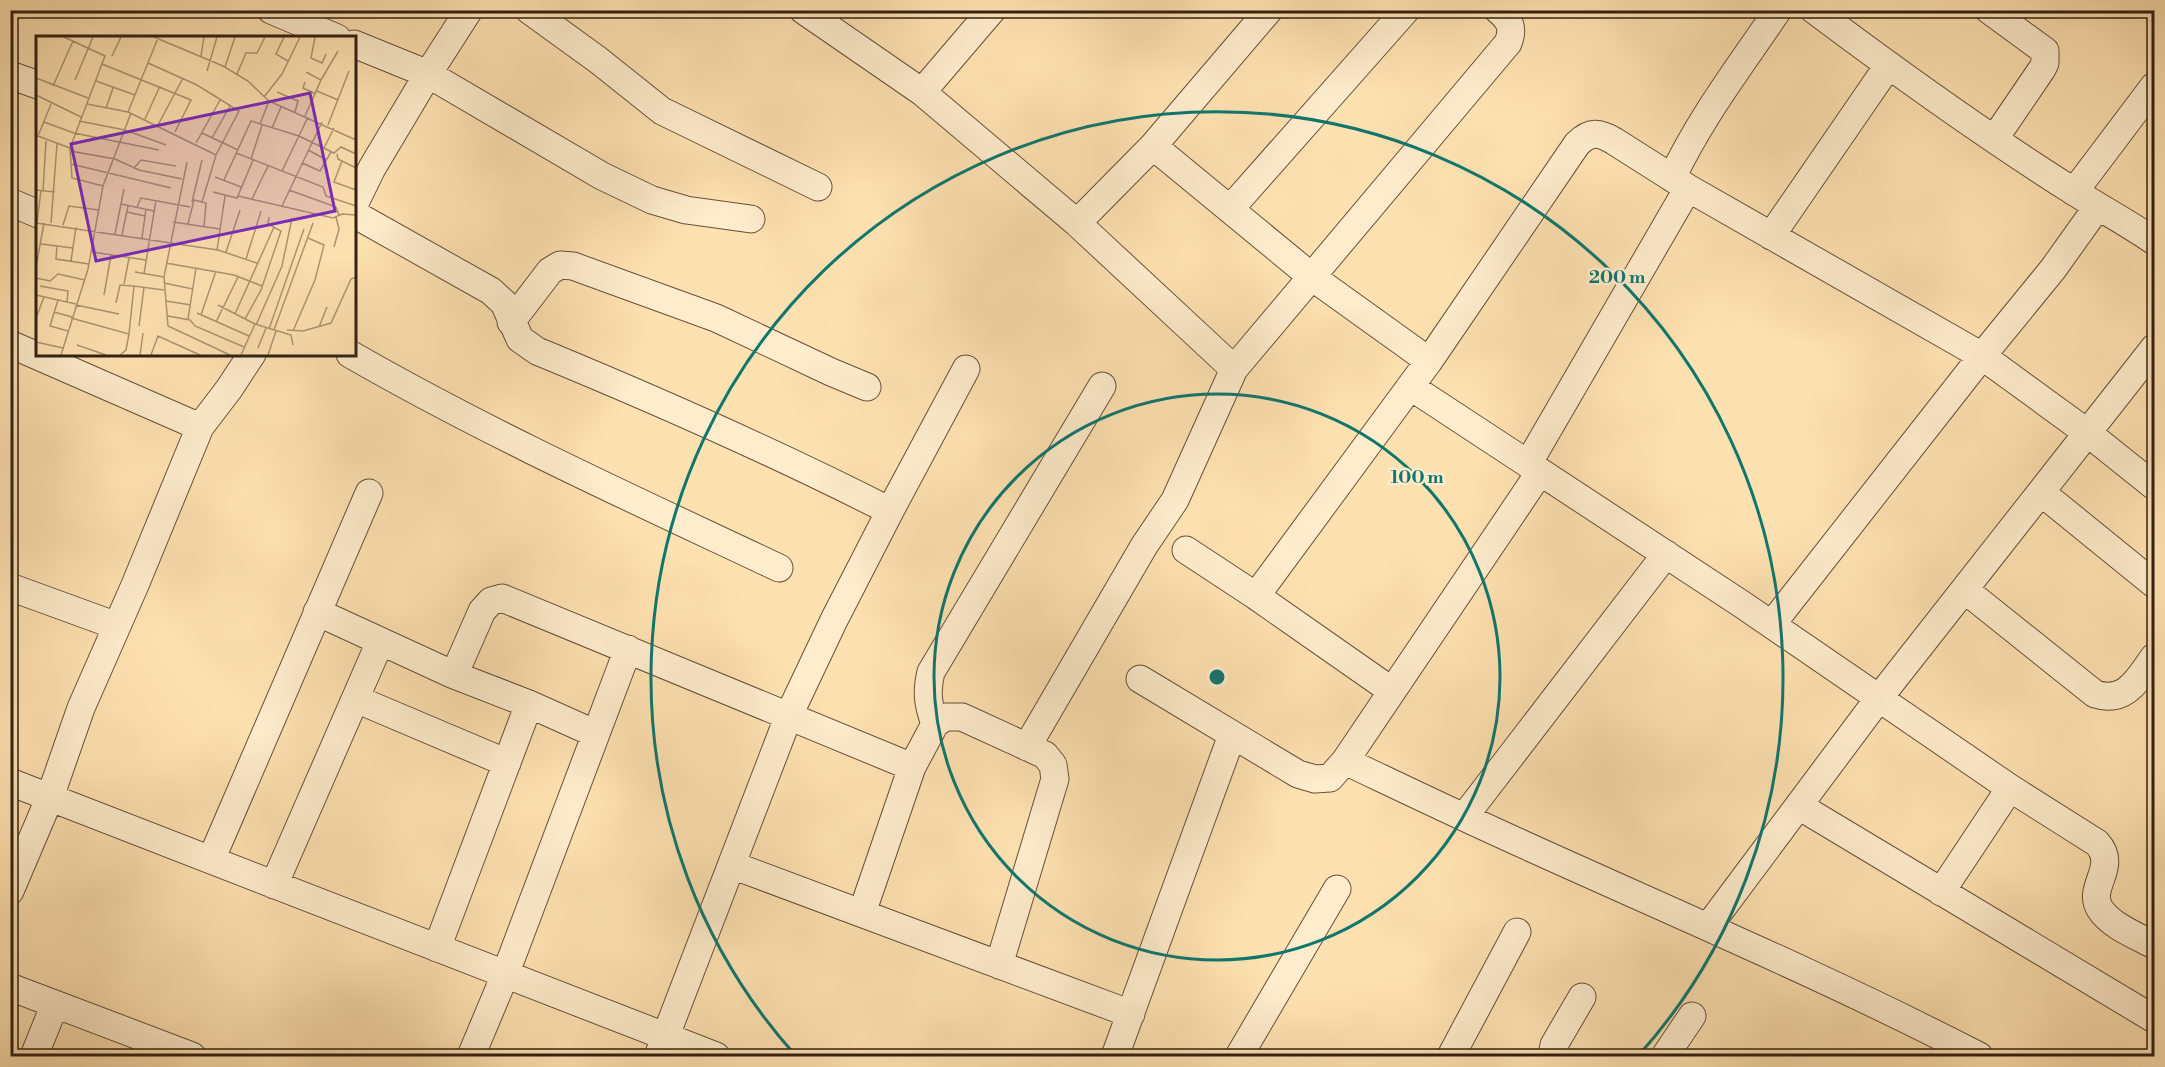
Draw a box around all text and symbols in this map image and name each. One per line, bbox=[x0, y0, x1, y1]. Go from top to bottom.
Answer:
inset map bbox=[36, 36, 356, 356]
text: 200 m bbox=[1589, 266, 1646, 289]
text: 100 m bbox=[1390, 466, 1444, 489]
centre of rings bbox=[1207, 667, 1227, 687]

